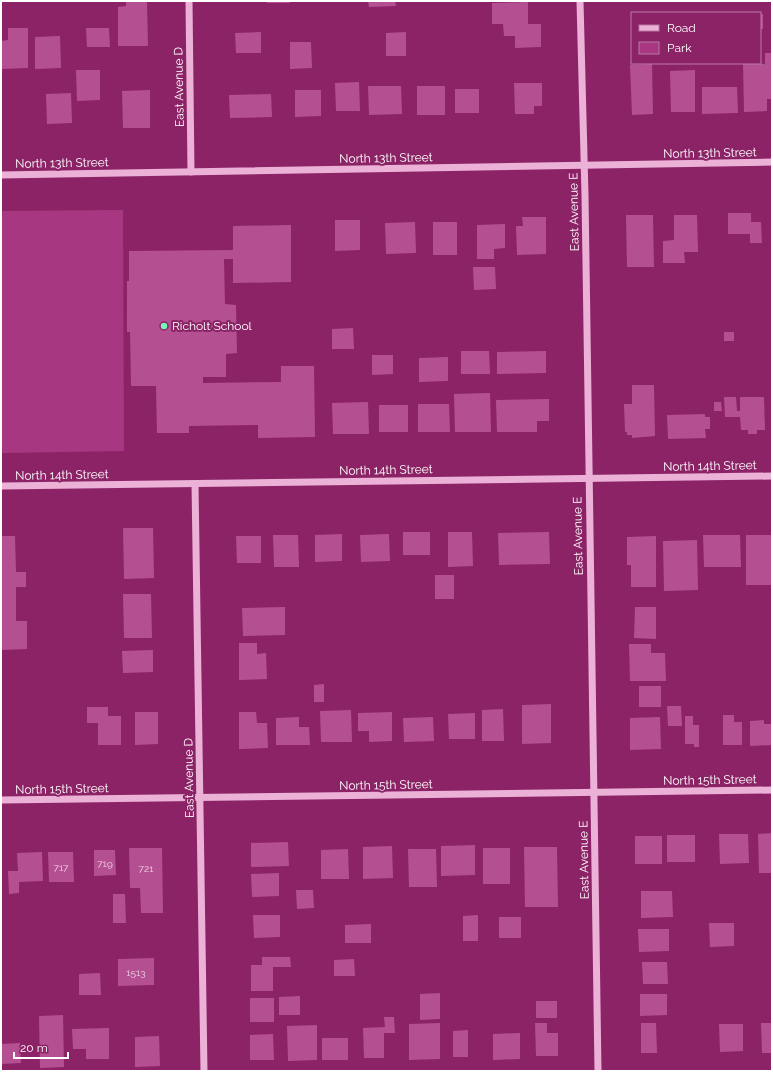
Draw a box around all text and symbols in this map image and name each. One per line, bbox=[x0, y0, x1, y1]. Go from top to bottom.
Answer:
legend bbox=[631, 12, 761, 64]
text: Road bbox=[667, 21, 696, 35]
text: Park bbox=[667, 41, 692, 55]
street label: East Avenue D bbox=[171, 46, 187, 127]
street label: North 13th Street bbox=[663, 145, 757, 161]
street label: North 13th Street bbox=[339, 150, 433, 166]
street label: North 13th Street bbox=[15, 155, 109, 171]
street label: East Avenue E bbox=[566, 172, 582, 252]
place label: Richolt School bbox=[172, 319, 253, 333]
marker: Richolt School bbox=[159, 321, 169, 331]
street label: North 14th Street bbox=[663, 458, 757, 474]
street label: North 14th Street bbox=[339, 462, 433, 478]
street label: North 14th Street bbox=[15, 467, 109, 483]
street label: East Avenue E bbox=[570, 496, 586, 576]
street label: East Avenue D bbox=[181, 737, 197, 818]
street label: North 15th Street bbox=[663, 772, 757, 788]
street label: North 15th Street bbox=[339, 777, 433, 793]
street label: North 15th Street bbox=[15, 781, 109, 797]
street label: East Avenue E bbox=[576, 820, 592, 900]
house number: 719 bbox=[97, 858, 113, 869]
house number: 717 bbox=[54, 862, 69, 873]
house number: 721 bbox=[139, 863, 154, 874]
house number: 1513 bbox=[126, 967, 146, 978]
scale bar bbox=[14, 1034, 68, 1060]
text: 20 m bbox=[20, 1041, 48, 1055]

